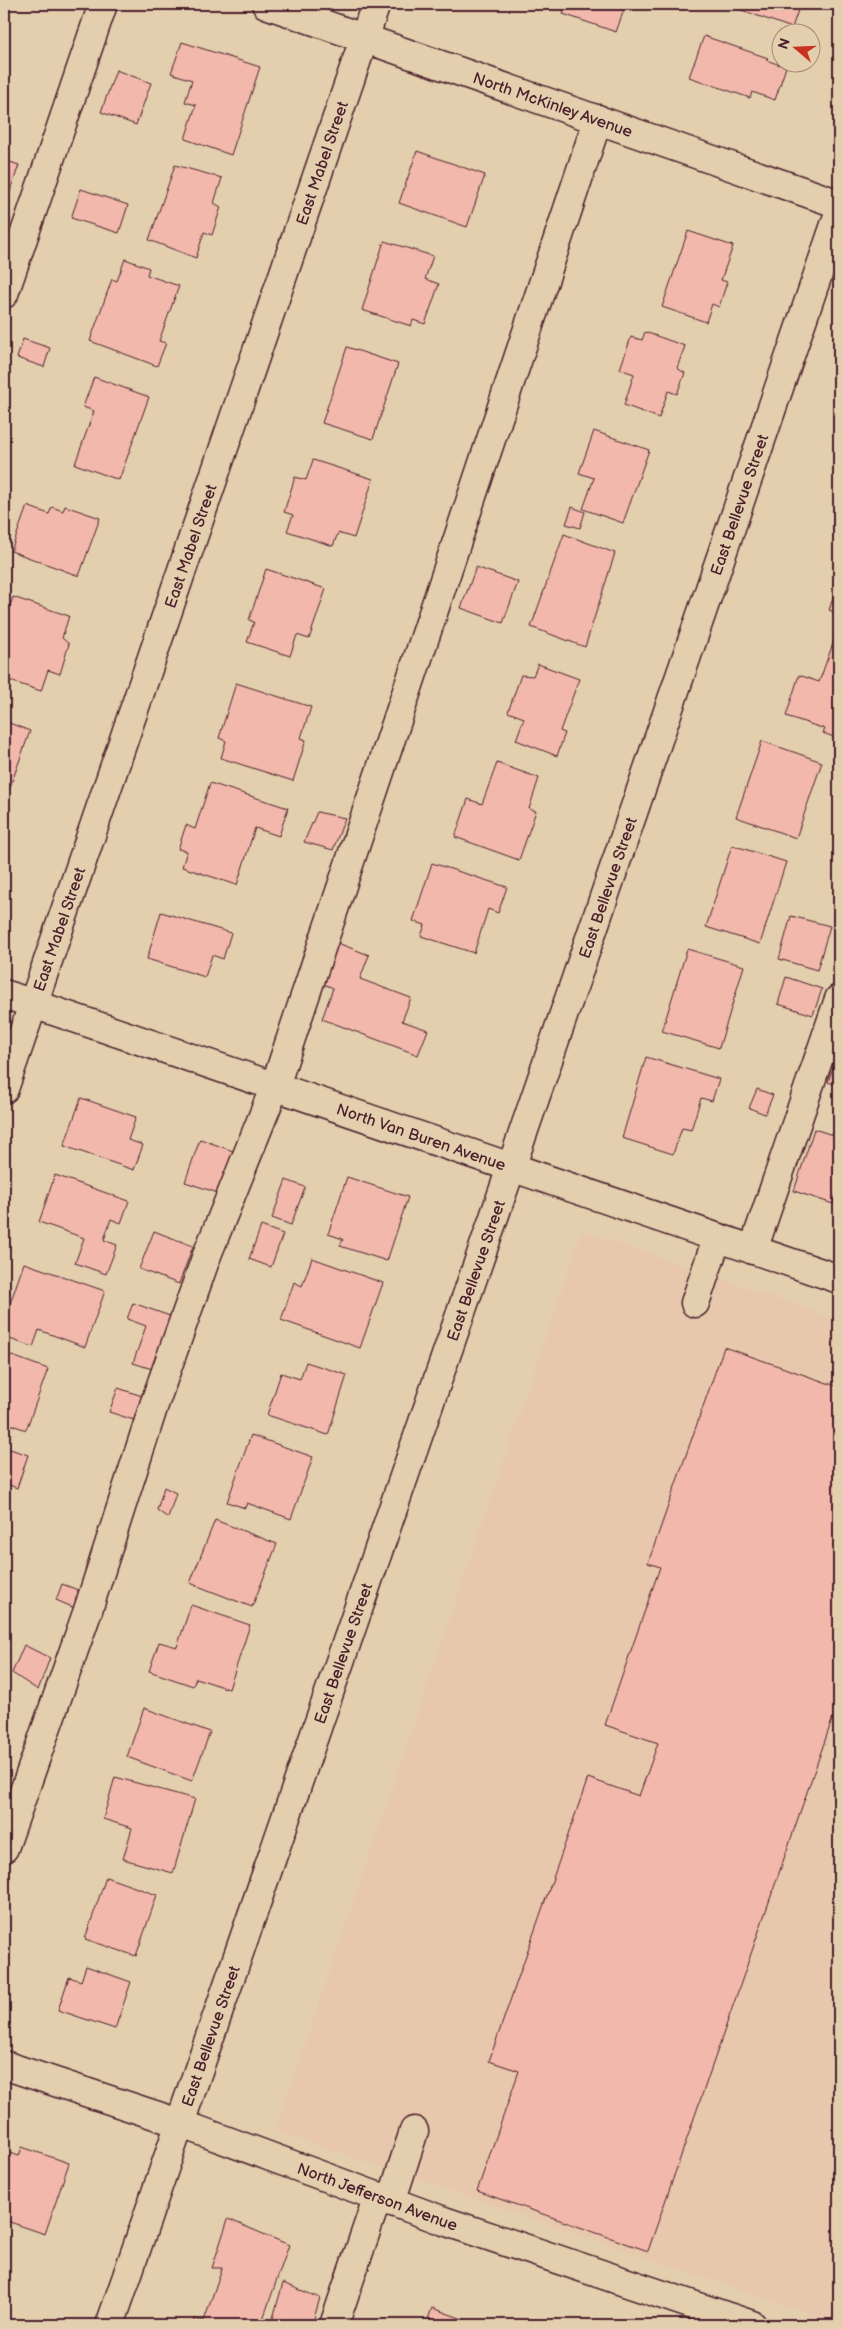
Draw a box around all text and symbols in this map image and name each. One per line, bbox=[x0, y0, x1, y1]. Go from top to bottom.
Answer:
north arrow bbox=[770, 22, 820, 72]
text: N bbox=[774, 36, 794, 52]
street label: North McKinley Avenue bbox=[470, 69, 635, 142]
street label: East Mabel Street bbox=[293, 99, 353, 228]
street label: East Bellevue Street bbox=[707, 432, 773, 578]
street label: East Mabel Street bbox=[162, 482, 222, 611]
street label: East Bellevue Street bbox=[576, 815, 642, 961]
street label: East Mabel Street bbox=[30, 865, 90, 994]
street label: North Van Buren Avenue bbox=[334, 1100, 509, 1176]
street label: East Bellevue Street bbox=[444, 1198, 510, 1344]
street label: East Bellevue Street bbox=[311, 1581, 377, 1727]
street label: East Bellevue Street bbox=[178, 1963, 245, 2109]
street label: North Jefferson Avenue bbox=[294, 2160, 460, 2236]

